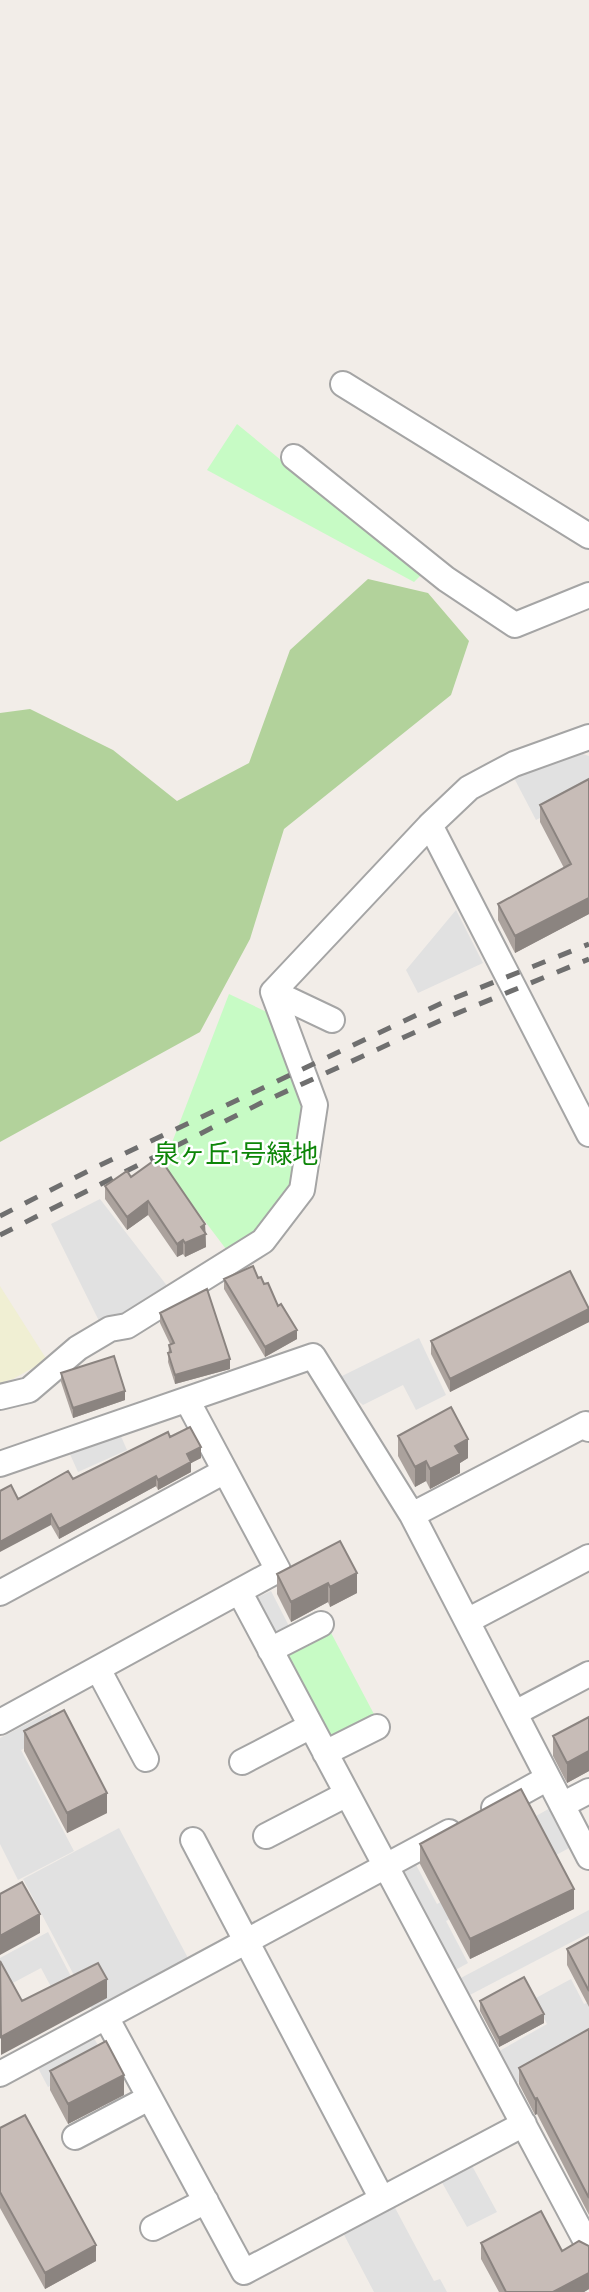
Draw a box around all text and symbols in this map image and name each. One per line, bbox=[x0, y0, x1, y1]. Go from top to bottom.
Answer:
park label: 泉ヶ丘1号緑地 bbox=[154, 1141, 318, 1168]

